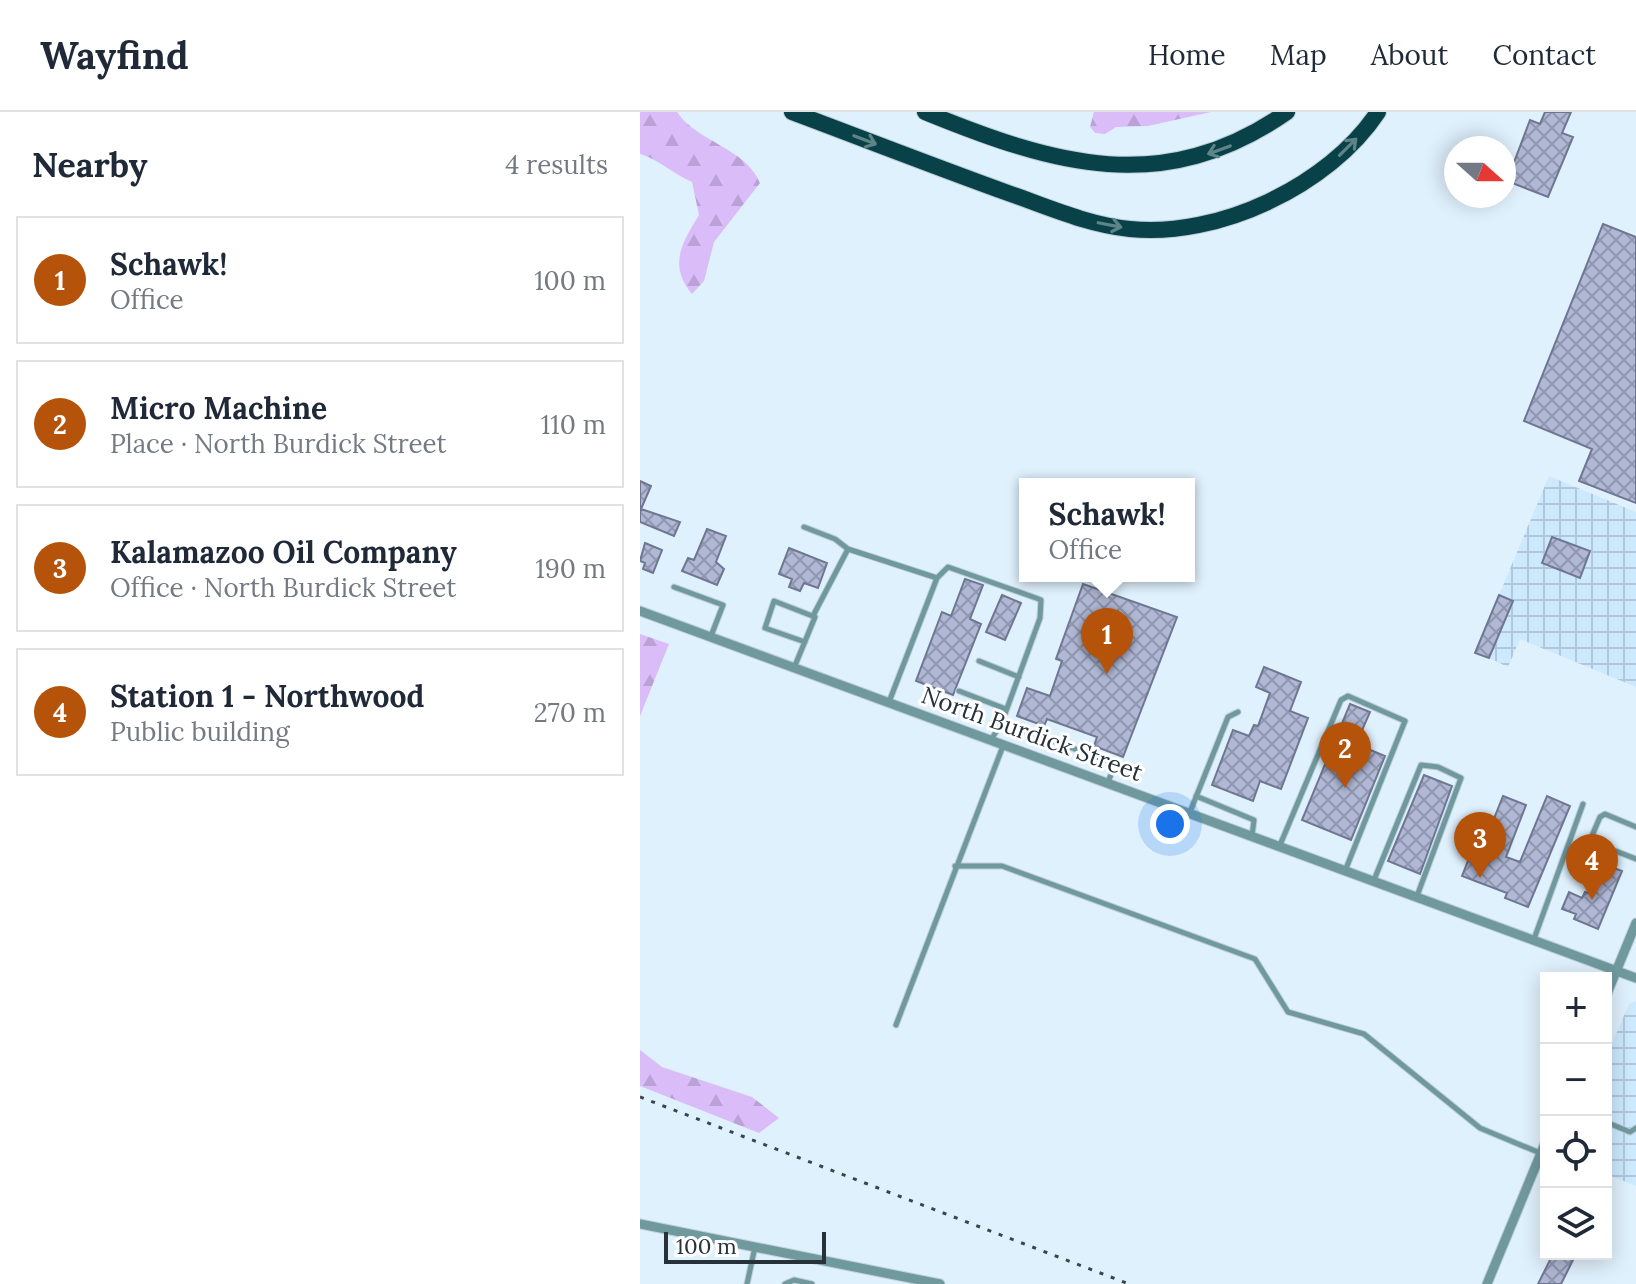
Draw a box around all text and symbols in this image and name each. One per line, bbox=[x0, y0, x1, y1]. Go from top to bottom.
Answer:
text: Wayfind bbox=[40, 31, 189, 79]
text: Home bbox=[1148, 37, 1226, 73]
text: Map bbox=[1270, 37, 1327, 73]
text: About bbox=[1371, 37, 1448, 73]
text: Contact bbox=[1492, 37, 1596, 73]
one-way arrow bbox=[852, 134, 877, 148]
north arrow bbox=[1444, 136, 1516, 208]
one-way arrow bbox=[1338, 138, 1357, 157]
text: Nearby bbox=[32, 143, 148, 186]
one-way arrow bbox=[1207, 144, 1232, 158]
text: 4 results bbox=[505, 148, 608, 181]
one-way arrow bbox=[1097, 219, 1122, 234]
text: Schawk! bbox=[110, 245, 227, 283]
text: 1 bbox=[55, 264, 65, 297]
text: 100 m bbox=[534, 264, 606, 297]
text: Office bbox=[110, 283, 184, 316]
text: Micro Machine bbox=[110, 389, 327, 427]
text: 2 bbox=[53, 408, 67, 441]
text: 110 m bbox=[541, 408, 606, 441]
text: Place · North Burdick Street bbox=[110, 427, 447, 460]
popup bbox=[1019, 478, 1195, 582]
text: Schawk! bbox=[1048, 495, 1166, 533]
text: Kalamazoo Oil Company bbox=[110, 533, 457, 571]
text: Office bbox=[1048, 533, 1122, 566]
text: 3 bbox=[53, 552, 67, 585]
text: 190 m bbox=[535, 552, 606, 585]
text: Office · North Burdick Street bbox=[110, 571, 456, 604]
pin: 1 bbox=[1081, 608, 1133, 674]
text: Station 1 - Northwood bbox=[110, 677, 424, 715]
street label: North Burdick Street bbox=[917, 679, 1148, 788]
text: 4 bbox=[53, 696, 67, 729]
text: 270 m bbox=[534, 696, 606, 729]
text: Public building bbox=[110, 715, 290, 748]
pin: 2 bbox=[1319, 722, 1371, 788]
your location bbox=[1150, 804, 1190, 844]
pin: 3 bbox=[1454, 812, 1506, 878]
pin: 4 bbox=[1566, 834, 1618, 900]
map controls bbox=[1540, 972, 1612, 1260]
button: + bbox=[1540, 972, 1612, 1044]
button: − bbox=[1540, 1044, 1612, 1116]
button: locate bbox=[1540, 1116, 1612, 1188]
button: layers bbox=[1540, 1188, 1612, 1260]
scale bar bbox=[664, 1228, 826, 1264]
text: 100 m bbox=[676, 1232, 737, 1260]

